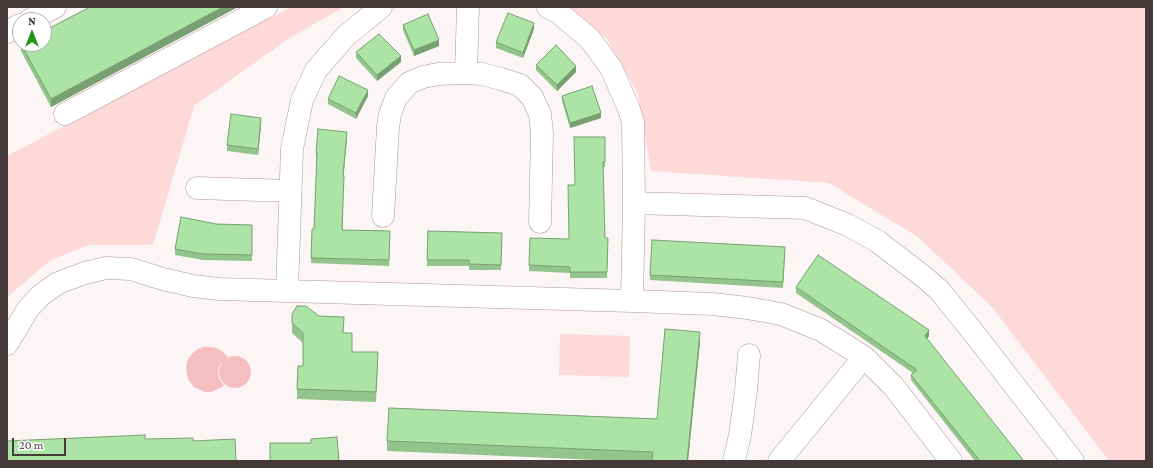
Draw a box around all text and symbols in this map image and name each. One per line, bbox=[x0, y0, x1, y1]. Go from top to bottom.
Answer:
north arrow bbox=[12, 12, 52, 52]
text: N bbox=[28, 15, 36, 27]
scale bar bbox=[14, 430, 68, 456]
text: 20 m bbox=[19, 438, 43, 452]

